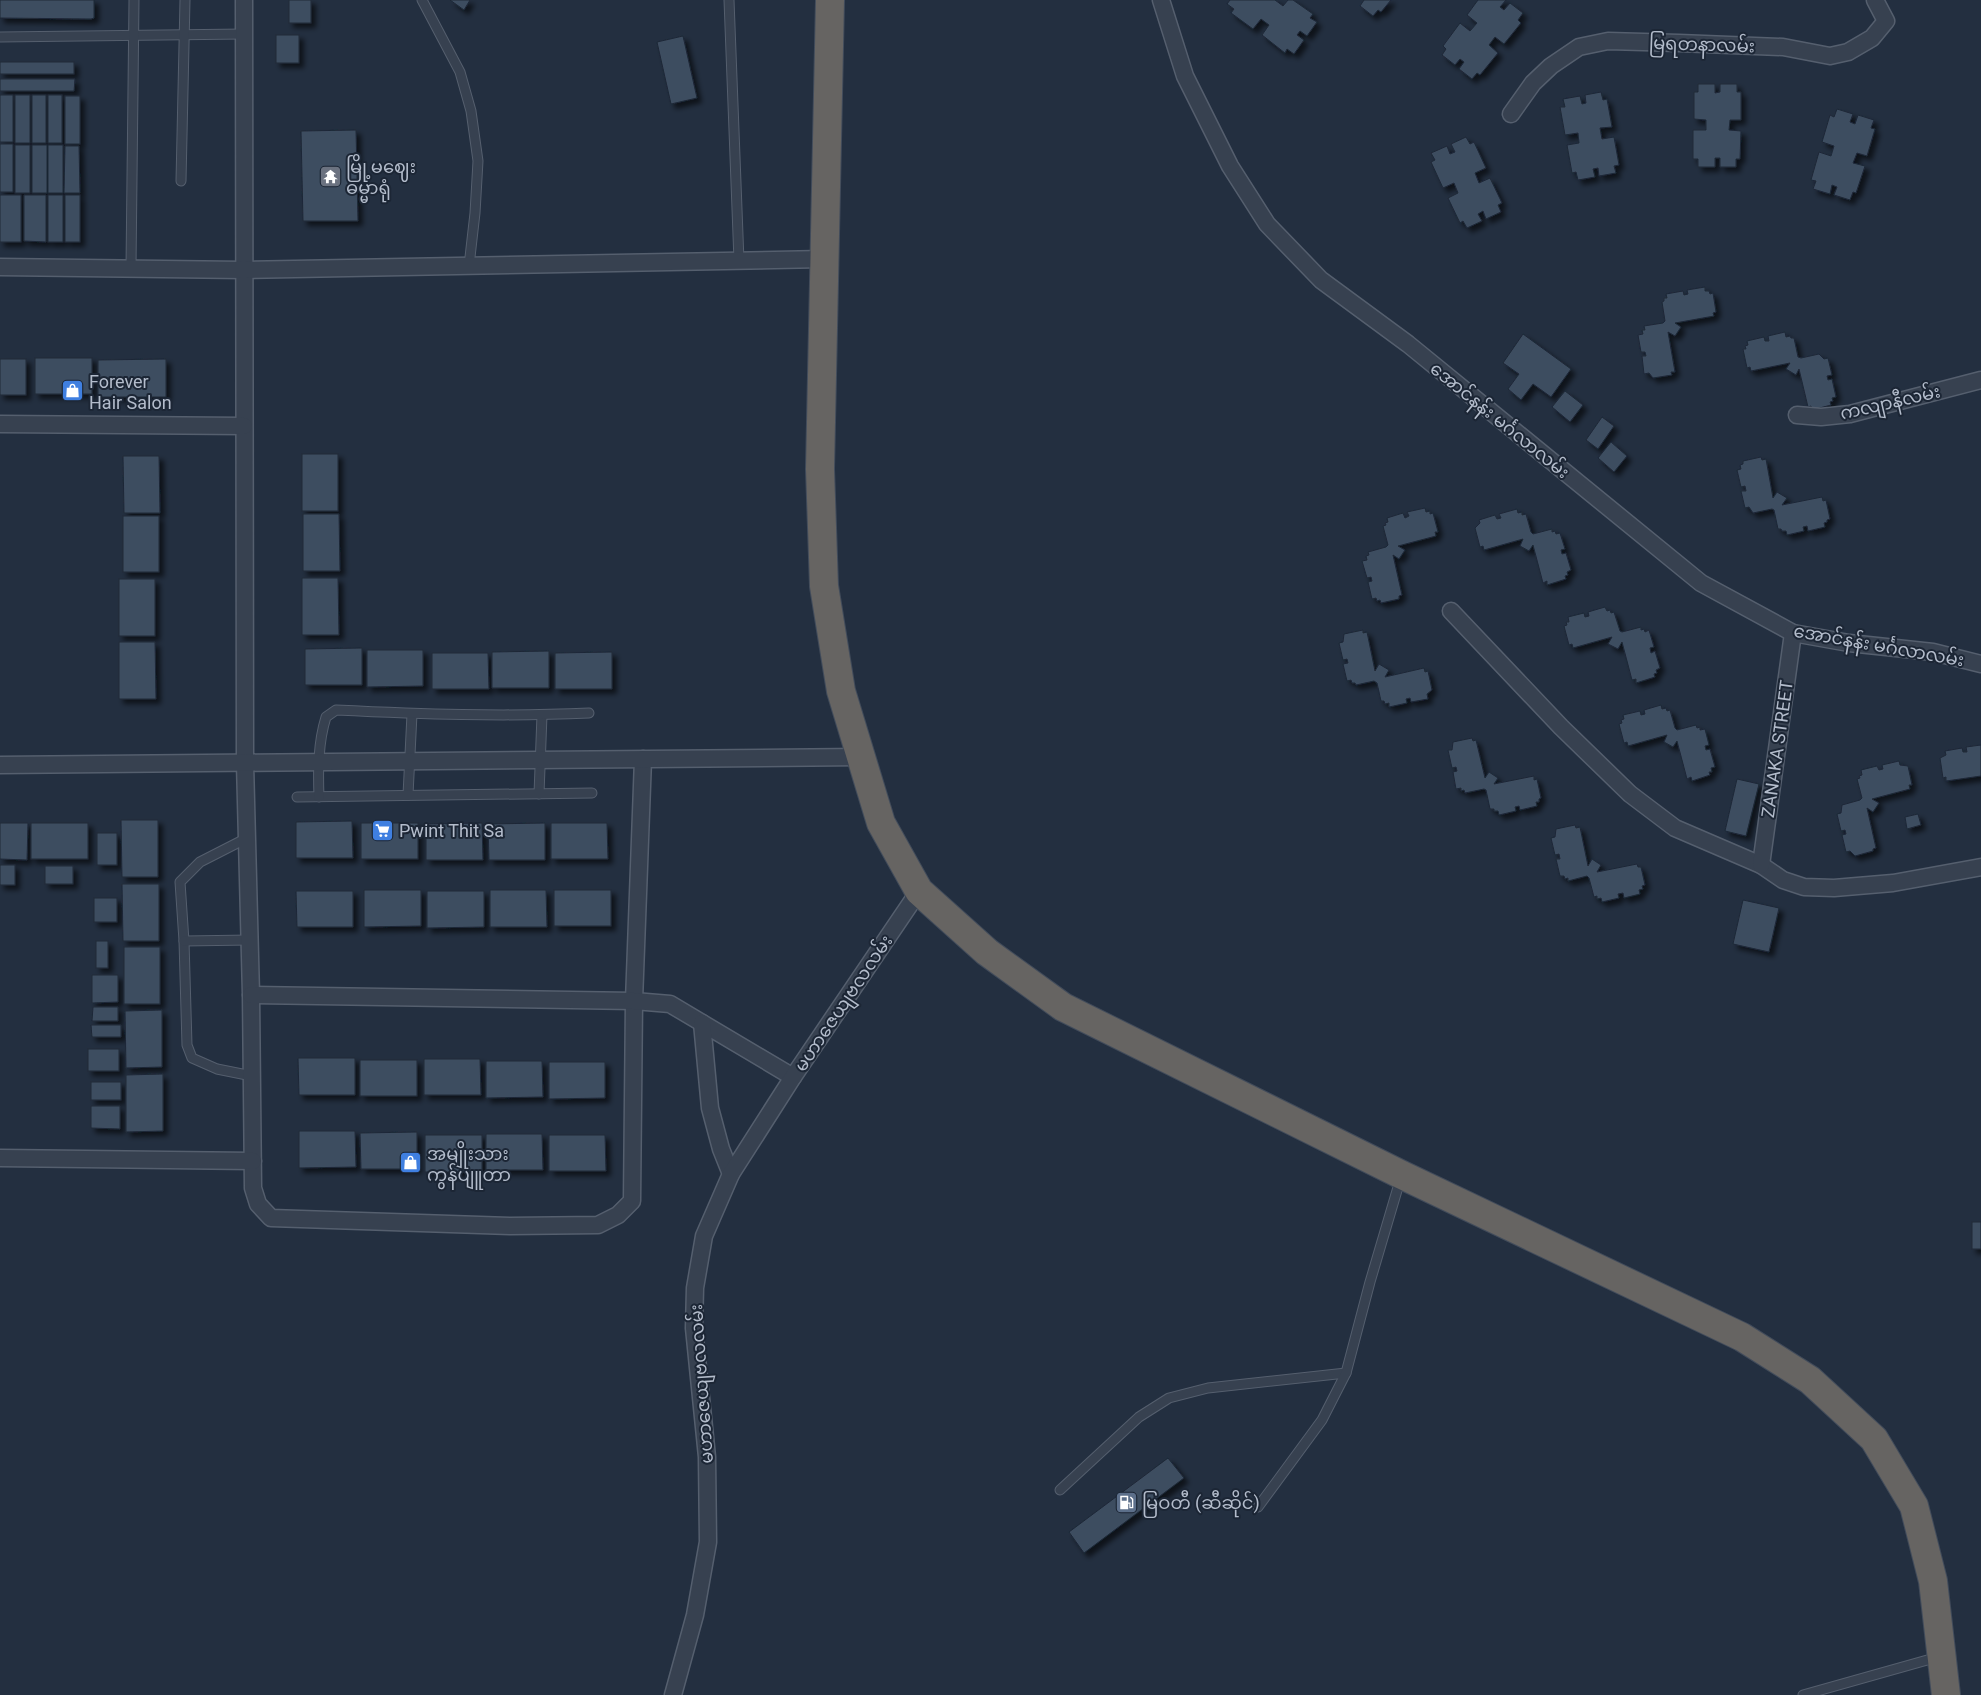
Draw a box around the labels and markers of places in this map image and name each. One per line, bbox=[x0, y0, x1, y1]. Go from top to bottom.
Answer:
place label: မြို့မဈေး ဓမ္မာရုံ bbox=[346, 153, 416, 203]
temple icon: မြို့မဈေး ဓမ္မာရုံ bbox=[318, 164, 342, 188]
place label: Forever Hair Salon bbox=[89, 371, 172, 413]
shop icon: Forever Hair Salon bbox=[61, 379, 85, 403]
supermarket icon: Pwint Thit Sa bbox=[371, 818, 395, 842]
place label: Pwint Thit Sa bbox=[399, 820, 504, 841]
place label: အမျိုးသား ကွန်ပျူတာ bbox=[427, 1140, 511, 1190]
shop icon: အမျိုးသား ကွန်ပျူတာ bbox=[399, 1151, 423, 1175]
place label: မြဝတီ (ဆီဆိုင်) bbox=[1142, 1489, 1260, 1518]
fuel station icon: မြဝတီ (ဆီဆိုင်) bbox=[1114, 1490, 1138, 1514]

